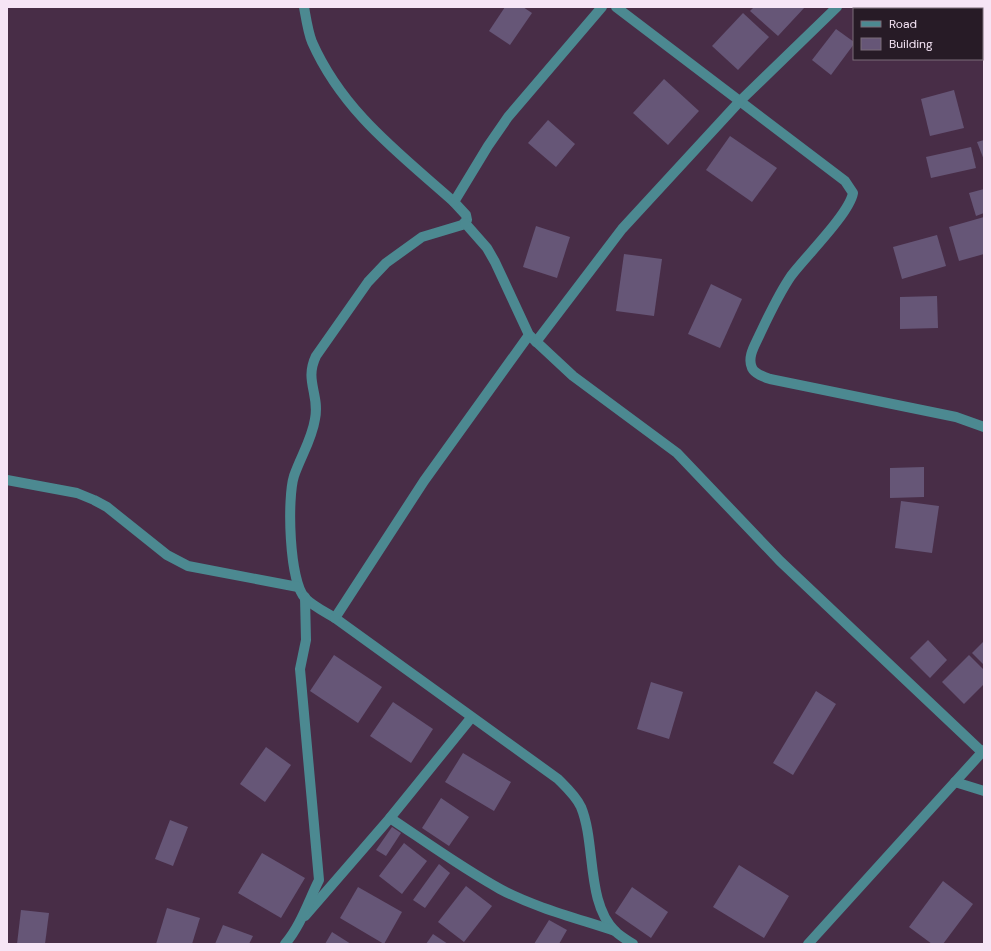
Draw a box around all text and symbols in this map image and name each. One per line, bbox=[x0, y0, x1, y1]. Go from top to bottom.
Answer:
legend bbox=[853, 8, 983, 60]
text: Road bbox=[889, 16, 917, 32]
text: Building bbox=[889, 36, 933, 52]

